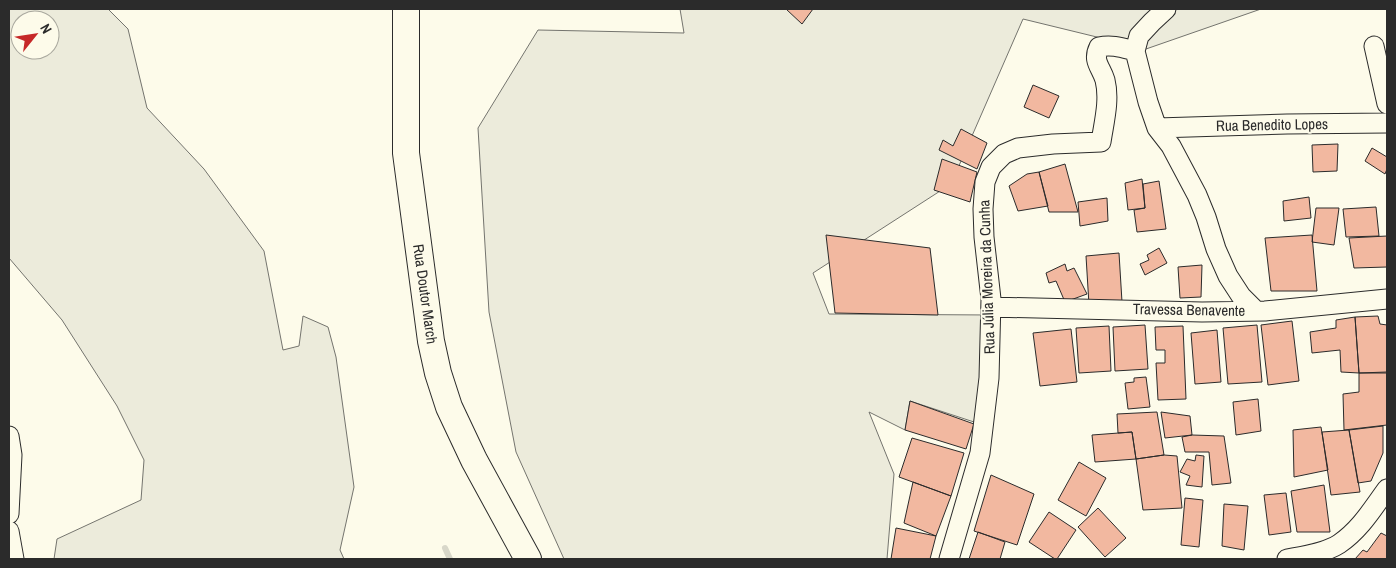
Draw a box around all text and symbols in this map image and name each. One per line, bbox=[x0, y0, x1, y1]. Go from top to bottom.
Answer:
north arrow bbox=[10, 10, 60, 60]
text: N bbox=[36, 20, 56, 37]
street label: Rua Benedito Lopes bbox=[1216, 113, 1328, 136]
street label: Rua Júlia Moreira da Cunha bbox=[973, 199, 1000, 355]
street label: Rua Doutor March bbox=[408, 243, 443, 345]
street label: Travessa Benavente bbox=[1133, 298, 1246, 321]

